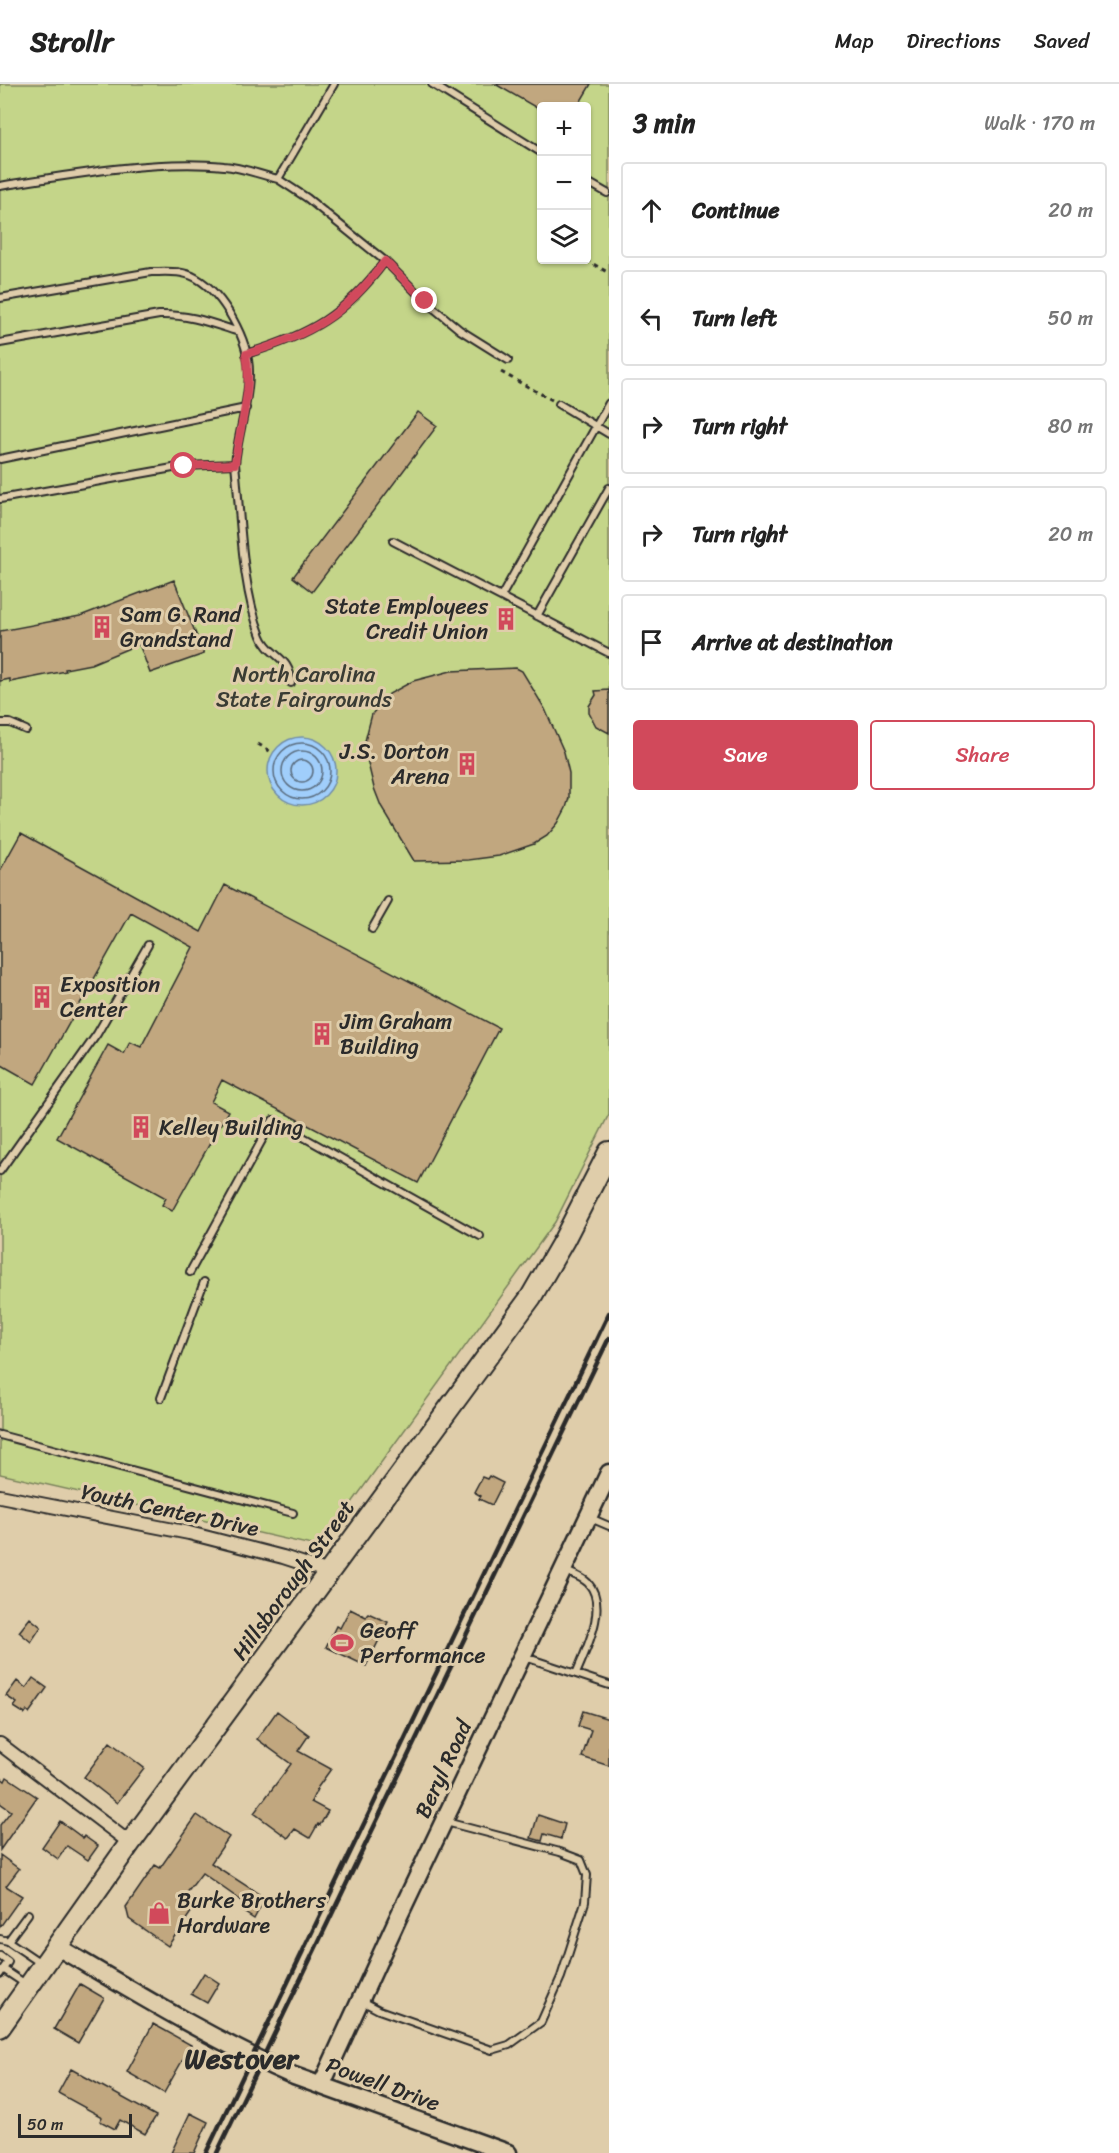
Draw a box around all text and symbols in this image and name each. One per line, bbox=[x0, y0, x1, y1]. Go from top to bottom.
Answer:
text: Strollr bbox=[30, 17, 113, 66]
text: Map bbox=[835, 22, 873, 60]
text: Directions bbox=[906, 22, 1001, 60]
text: Saved bbox=[1034, 22, 1089, 60]
text: 3 min bbox=[633, 100, 695, 146]
map controls bbox=[537, 102, 591, 264]
button: + bbox=[537, 102, 591, 156]
text: Walk · 170 m bbox=[984, 106, 1095, 141]
button: − bbox=[537, 156, 591, 210]
text: Continue bbox=[692, 191, 780, 230]
text: 20 m bbox=[1048, 193, 1093, 228]
icon: ahead bbox=[635, 194, 668, 227]
button: layers bbox=[537, 210, 591, 264]
route end bbox=[411, 287, 437, 313]
text: Turn left bbox=[692, 299, 777, 338]
text: 50 m bbox=[1048, 301, 1093, 336]
icon: left bbox=[635, 302, 668, 335]
text: Turn right bbox=[692, 407, 787, 446]
text: 80 m bbox=[1048, 409, 1093, 444]
icon: right bbox=[635, 410, 668, 443]
route start bbox=[170, 452, 196, 478]
text: Turn right bbox=[692, 515, 787, 554]
text: 20 m bbox=[1048, 517, 1093, 552]
icon: right bbox=[635, 518, 668, 551]
place label: State Employees Credit Union bbox=[325, 587, 489, 651]
place label: Sam G. Rand Grandstand bbox=[120, 595, 243, 659]
building icon: State Employees Credit Union bbox=[493, 606, 519, 632]
building icon: Sam G. Rand Grandstand bbox=[89, 614, 115, 640]
text: Arrive at destination bbox=[692, 623, 893, 662]
icon: arrive bbox=[635, 626, 668, 659]
park label: North Carolina State Fairgrounds bbox=[216, 655, 393, 719]
button: Save bbox=[633, 720, 858, 790]
button: Share bbox=[870, 720, 1095, 790]
place label: J.S. Dorton Arena bbox=[339, 732, 450, 796]
building icon: J.S. Dorton Arena bbox=[454, 751, 480, 777]
place label: Exposition Center bbox=[60, 965, 160, 1029]
building icon: Exposition Center bbox=[29, 984, 55, 1010]
place label: Jim Graham Building bbox=[339, 1002, 452, 1066]
building icon: Jim Graham Building bbox=[309, 1021, 335, 1047]
place label: Kelley Building bbox=[159, 1108, 303, 1147]
building icon: Kelley Building bbox=[128, 1114, 154, 1140]
street label: Youth Center Drive bbox=[78, 1472, 263, 1548]
street label: Hillsborough Street bbox=[221, 1491, 365, 1669]
place label: Geoff Performance bbox=[360, 1611, 486, 1675]
sports icon: Geoff Performance bbox=[329, 1630, 355, 1656]
street label: Beryl Road bbox=[403, 1712, 483, 1825]
place label: Burke Brothers Hardware bbox=[177, 1881, 327, 1945]
shop icon: Burke Brothers Hardware bbox=[146, 1900, 172, 1926]
district label: Westover bbox=[184, 2034, 300, 2083]
street label: Powell Drive bbox=[320, 2045, 446, 2123]
text: 50 m bbox=[27, 2110, 63, 2139]
scale bar bbox=[18, 2111, 132, 2138]

